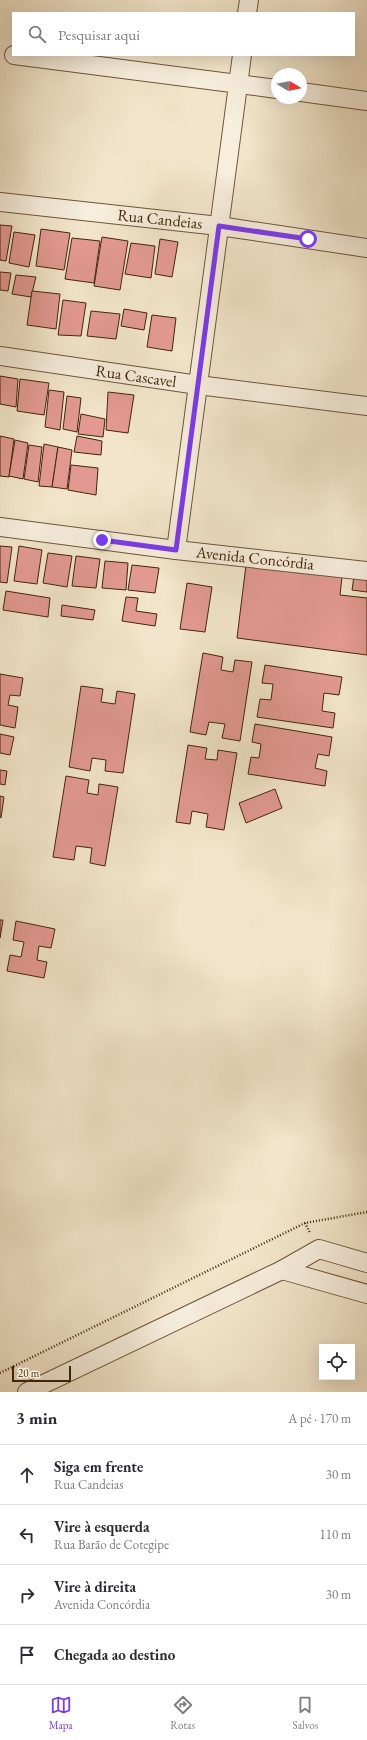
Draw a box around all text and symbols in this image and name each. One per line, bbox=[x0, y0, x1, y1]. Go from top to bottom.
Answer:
search box bbox=[12, 12, 355, 56]
icon: search bbox=[26, 23, 48, 45]
text: Pesquisar aqui bbox=[58, 25, 140, 44]
north arrow bbox=[271, 68, 307, 104]
street label: Rua Candeias bbox=[116, 204, 204, 234]
route start bbox=[299, 230, 317, 248]
street label: Rua Cascavel bbox=[94, 360, 178, 392]
route end bbox=[93, 531, 111, 549]
street label: Avenida Concórdia bbox=[194, 541, 316, 575]
map controls bbox=[319, 1344, 355, 1380]
button: locate bbox=[319, 1344, 355, 1380]
scale bar bbox=[12, 1364, 71, 1383]
text: 20 m bbox=[18, 1366, 39, 1380]
text: 3 min bbox=[16, 1407, 57, 1429]
text: A pé · 170 m bbox=[288, 1410, 351, 1427]
text: Siga em frente bbox=[54, 1457, 143, 1476]
icon: ahead bbox=[16, 1464, 38, 1486]
text: 30 m bbox=[326, 1466, 351, 1483]
text: Rua Candeias bbox=[54, 1476, 123, 1493]
text: Vire à esquerda bbox=[54, 1517, 150, 1536]
icon: left bbox=[16, 1524, 38, 1546]
text: 110 m bbox=[320, 1526, 351, 1543]
text: Rua Barão de Cotegipe bbox=[54, 1536, 169, 1553]
text: Vire à direita bbox=[54, 1577, 136, 1596]
icon: right bbox=[16, 1584, 38, 1606]
text: 30 m bbox=[326, 1586, 351, 1603]
text: Avenida Concórdia bbox=[54, 1596, 150, 1613]
icon: arrive bbox=[16, 1644, 38, 1666]
text: Chegada ao destino bbox=[54, 1645, 175, 1664]
tab: Mapa bbox=[49, 1694, 73, 1732]
tab: Rotas bbox=[170, 1694, 195, 1732]
tab: Salvos bbox=[293, 1694, 318, 1732]

